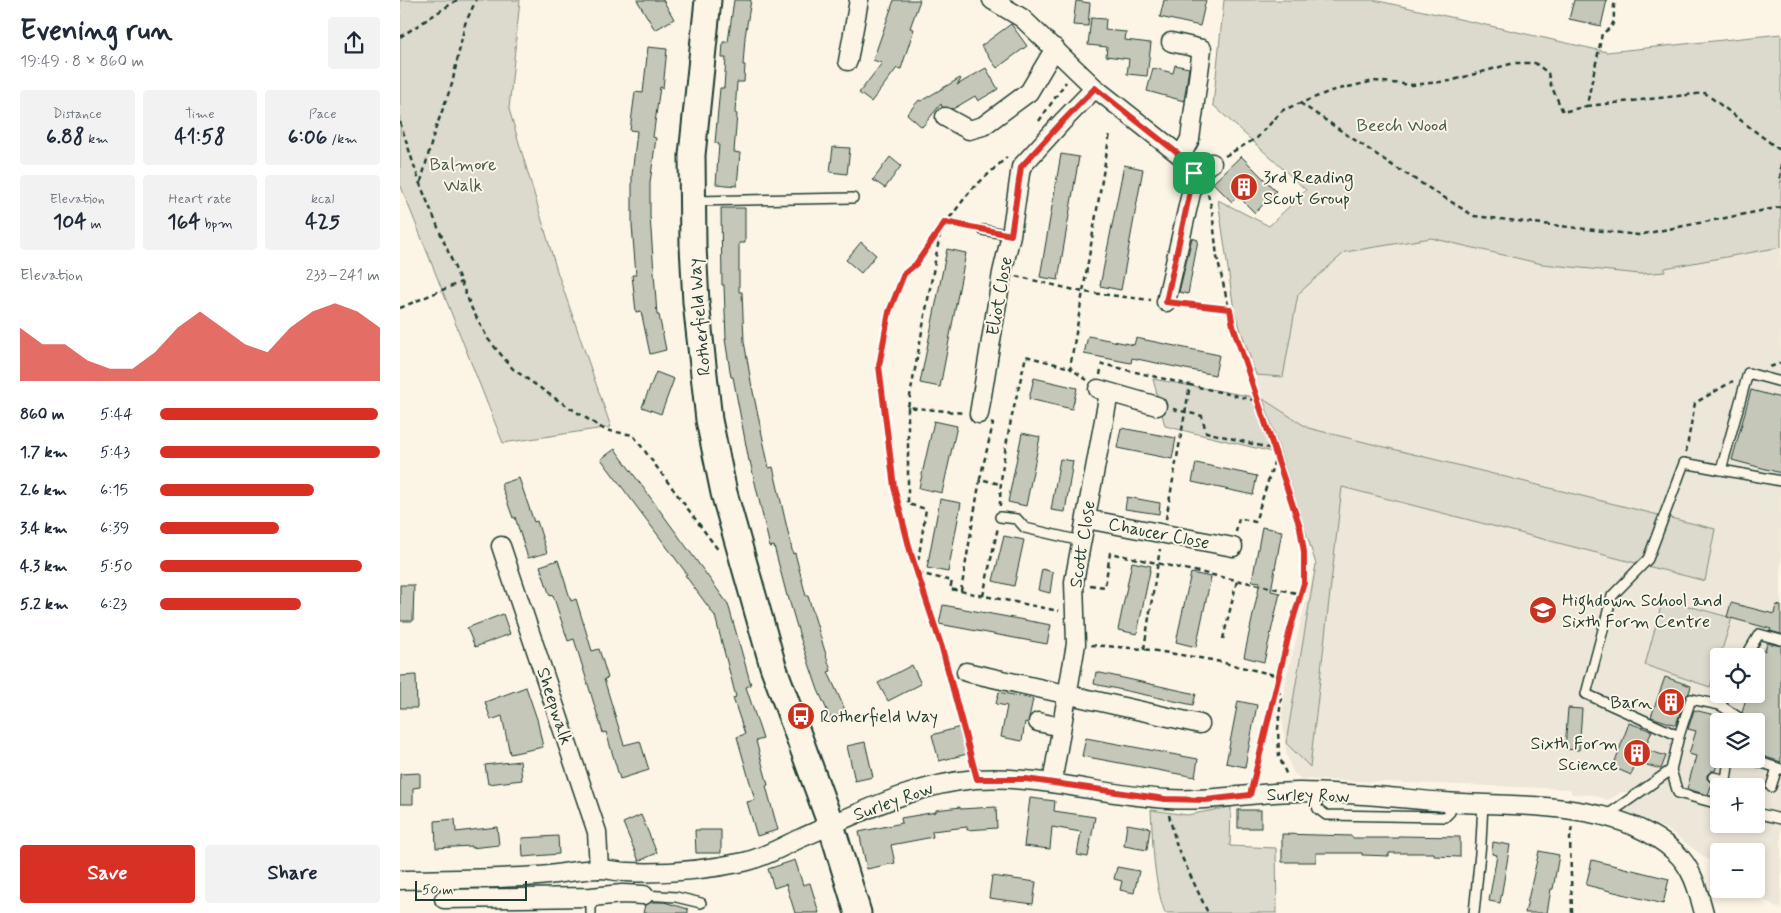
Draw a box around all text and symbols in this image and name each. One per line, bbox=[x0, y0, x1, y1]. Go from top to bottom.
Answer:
text: Evening run bbox=[20, 13, 173, 50]
button: share bbox=[328, 17, 380, 69]
text: 19:49 · 8 × 860 m bbox=[20, 51, 144, 72]
text: Distance bbox=[53, 105, 102, 123]
text: Time bbox=[185, 105, 215, 123]
text: Pace bbox=[309, 105, 337, 123]
park label: Beech Wood bbox=[1357, 114, 1447, 138]
text: 6.88 bbox=[46, 123, 84, 151]
text: 41:58 bbox=[175, 123, 225, 151]
text: 6:06 bbox=[288, 123, 327, 151]
text: km bbox=[84, 130, 109, 148]
text: /km bbox=[327, 130, 358, 148]
pin bbox=[1173, 152, 1215, 194]
park label: Balmore Walk bbox=[430, 153, 496, 198]
icon: arrive bbox=[1180, 159, 1208, 187]
place label: 3rd Reading Scout Group bbox=[1263, 166, 1354, 211]
building icon: 3rd Reading Scout Group bbox=[1229, 172, 1259, 202]
text: Elevation bbox=[50, 190, 105, 208]
text: Heart rate bbox=[169, 190, 231, 208]
text: kcal bbox=[311, 190, 334, 208]
text: 104 bbox=[53, 208, 87, 236]
text: 164 bbox=[167, 208, 201, 236]
text: 425 bbox=[305, 208, 340, 236]
text: m bbox=[87, 215, 102, 233]
text: bpm bbox=[201, 215, 233, 233]
street label: Eliot Close bbox=[981, 255, 1019, 338]
street label: Rotherfield Way bbox=[683, 257, 717, 377]
text: Elevation bbox=[20, 265, 83, 286]
text: 233–241 m bbox=[306, 265, 380, 286]
text: 860 m bbox=[20, 404, 65, 425]
text: 5:44 bbox=[100, 404, 133, 425]
text: 1.7 km bbox=[20, 442, 68, 463]
text: 5:43 bbox=[100, 442, 130, 463]
text: 2.6 km bbox=[20, 480, 67, 501]
text: 6:15 bbox=[100, 480, 128, 501]
street label: Scott Close bbox=[1064, 499, 1102, 590]
street label: Chaucer Close bbox=[1106, 512, 1212, 556]
text: 3.4 km bbox=[20, 518, 68, 539]
text: 6:39 bbox=[100, 518, 129, 539]
text: 4.3 km bbox=[20, 556, 68, 577]
text: 5:50 bbox=[100, 556, 133, 577]
place label: Highdown School and Sixth Form Centre bbox=[1562, 589, 1722, 634]
text: 5.2 km bbox=[20, 594, 68, 615]
text: 6:23 bbox=[100, 594, 127, 615]
school or university icon: Highdown School and Sixth Form Centre bbox=[1528, 595, 1558, 625]
map controls bbox=[1710, 648, 1765, 898]
button: locate bbox=[1710, 648, 1765, 703]
street label: Sheepwalk bbox=[530, 665, 578, 748]
building icon: Barn bbox=[1656, 687, 1686, 717]
place label: Barn bbox=[1610, 691, 1652, 715]
bus stop icon: Rotherfield Way bbox=[786, 701, 816, 731]
place label: Rotherfield Way bbox=[820, 705, 938, 729]
button: layers bbox=[1710, 713, 1765, 768]
place label: Sixth Form Science bbox=[1531, 732, 1618, 777]
building icon: Sixth Form Science bbox=[1622, 738, 1652, 768]
street label: Surley Row bbox=[850, 776, 936, 827]
button: + bbox=[1710, 778, 1765, 833]
street label: Surley Row bbox=[1266, 783, 1350, 809]
button: − bbox=[1710, 843, 1765, 898]
button: Save bbox=[20, 845, 195, 903]
button: Share bbox=[205, 845, 380, 903]
scale bar bbox=[415, 878, 528, 901]
text: 50 m bbox=[422, 881, 453, 899]

